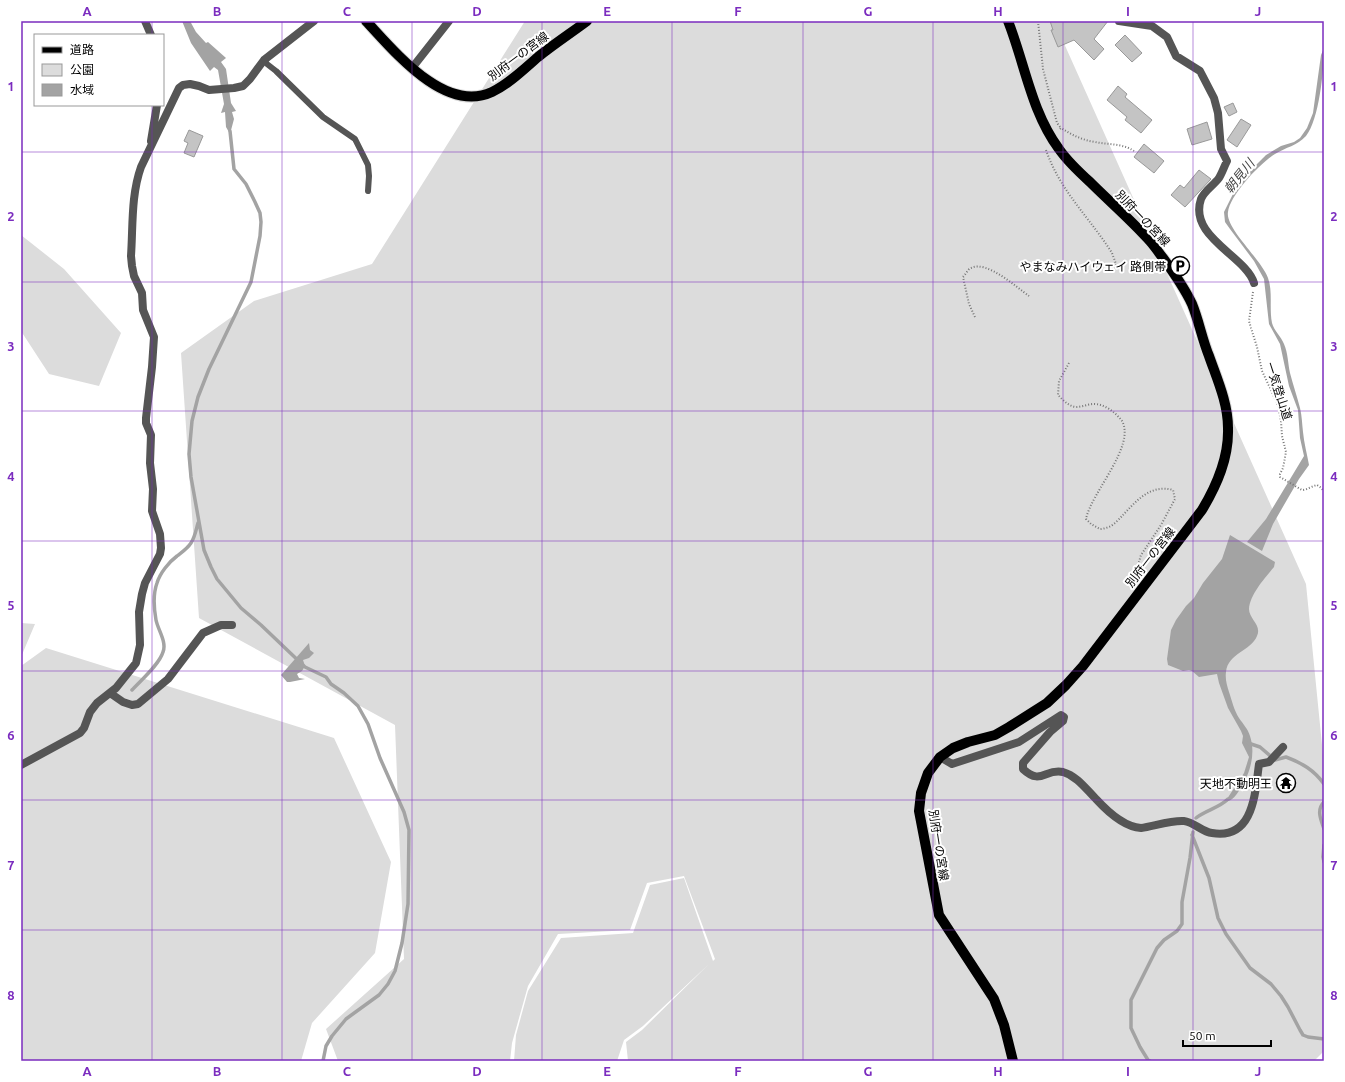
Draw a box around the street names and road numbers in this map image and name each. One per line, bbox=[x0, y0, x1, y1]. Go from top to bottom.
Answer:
street label: 別府一の宮線 bbox=[485, 29, 551, 83]
street label: 別府一の宮線 bbox=[1113, 188, 1173, 248]
street label: 一気登山道 bbox=[1264, 360, 1294, 422]
street label: 別府一の宮線 bbox=[1123, 525, 1177, 589]
street label: 別府一の宮線 bbox=[927, 808, 951, 882]

